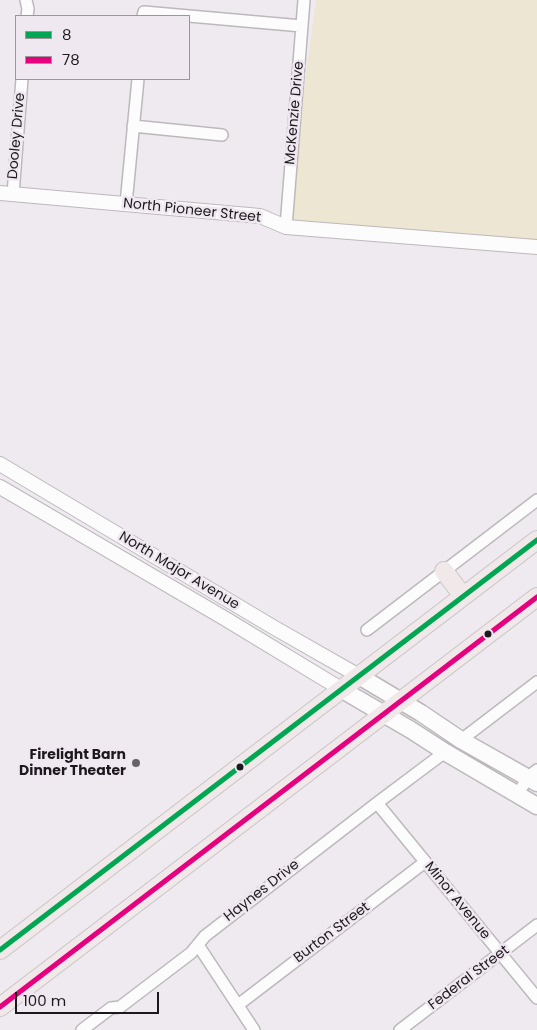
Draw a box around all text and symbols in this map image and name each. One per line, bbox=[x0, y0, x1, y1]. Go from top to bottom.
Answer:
legend bbox=[15, 15, 190, 80]
text: 8 bbox=[62, 24, 71, 45]
text: 78 bbox=[62, 49, 80, 70]
street label: McKenzie Drive bbox=[282, 61, 308, 165]
street label: Dooley Drive bbox=[5, 92, 29, 180]
street label: North Pioneer Street bbox=[122, 195, 262, 227]
street label: North Major Avenue bbox=[116, 528, 242, 614]
unlabelled marker bbox=[483, 629, 493, 639]
place label: Firelight Barn Dinner Theater bbox=[19, 747, 126, 780]
marker: Firelight Barn Dinner Theater bbox=[130, 757, 142, 769]
unlabelled marker bbox=[235, 762, 245, 772]
street label: Haynes Drive bbox=[221, 856, 303, 926]
street label: Minor Avenue bbox=[421, 859, 493, 943]
street label: Burton Street bbox=[291, 899, 373, 967]
street label: Federal Street bbox=[425, 942, 513, 1014]
scale bar bbox=[18, 982, 161, 1014]
text: 100 m bbox=[23, 990, 66, 1011]

